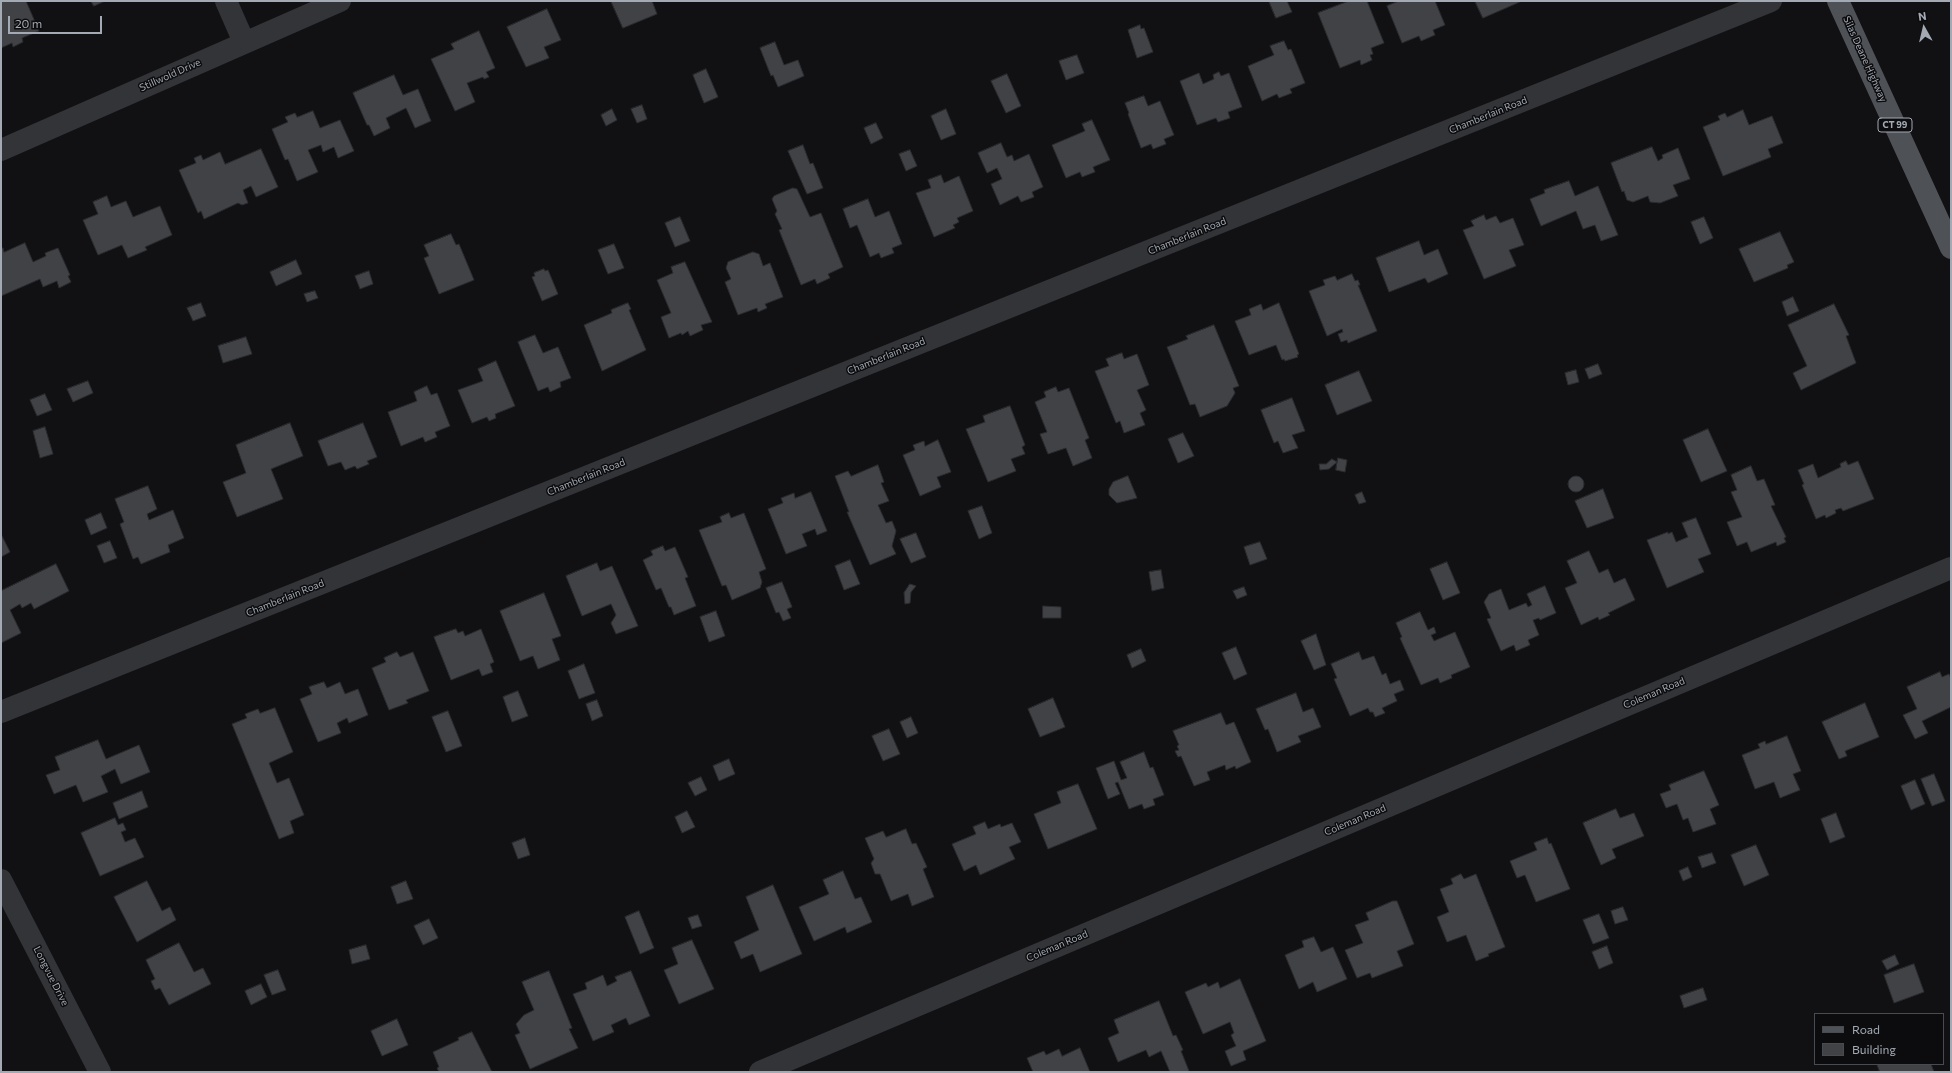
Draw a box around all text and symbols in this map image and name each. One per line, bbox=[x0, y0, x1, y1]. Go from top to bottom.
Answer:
scale bar bbox=[10, 8, 104, 34]
north arrow bbox=[1904, 8, 1944, 48]
text: N bbox=[1917, 9, 1927, 23]
street label: Silas Deane Highway bbox=[1841, 14, 1889, 104]
text: 20 m bbox=[15, 16, 42, 30]
street label: Stillwold Drive bbox=[138, 56, 202, 94]
street label: Chamberlain Road bbox=[1447, 94, 1529, 136]
road number: CT 99 bbox=[1878, 118, 1912, 132]
street label: Chamberlain Road bbox=[1146, 215, 1228, 257]
street label: Chamberlain Road bbox=[845, 335, 927, 377]
street label: Chamberlain Road bbox=[545, 456, 627, 498]
street label: Chamberlain Road bbox=[244, 577, 326, 619]
street label: Coleman Road bbox=[1621, 675, 1687, 711]
street label: Coleman Road bbox=[1322, 802, 1388, 838]
street label: Coleman Road bbox=[1024, 928, 1090, 964]
street label: Longvue Drive bbox=[31, 944, 71, 1008]
legend bbox=[1814, 1013, 1944, 1065]
text: Road bbox=[1852, 1022, 1880, 1036]
text: Building bbox=[1852, 1042, 1896, 1056]

